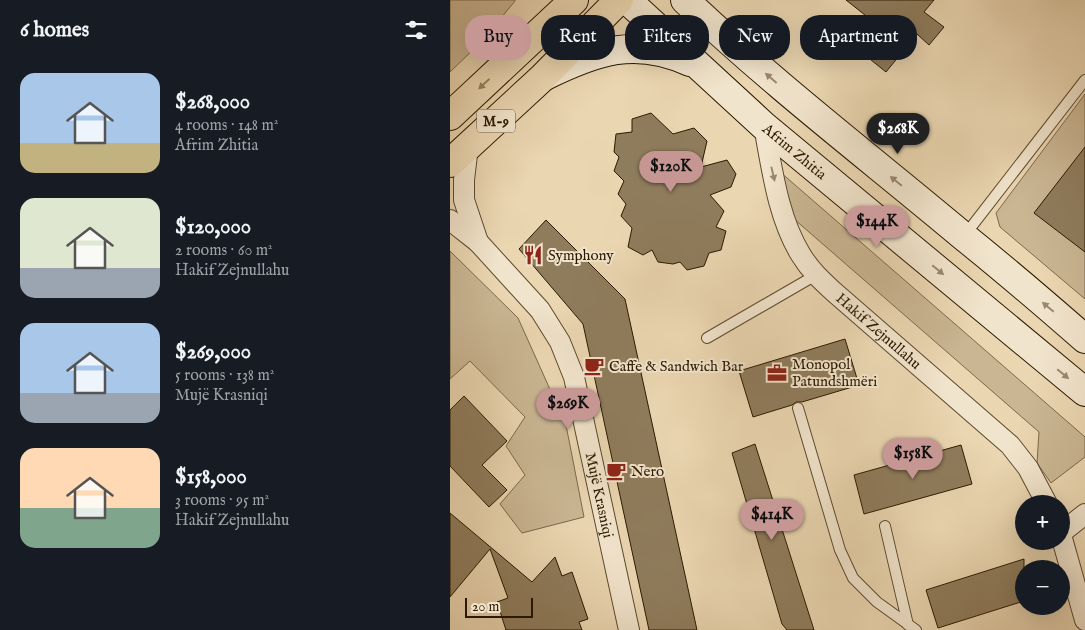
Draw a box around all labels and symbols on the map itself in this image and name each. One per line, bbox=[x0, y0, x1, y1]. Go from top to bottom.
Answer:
one-way arrow bbox=[764, 72, 777, 83]
one-way arrow bbox=[479, 78, 491, 90]
road number: M-9 bbox=[477, 110, 515, 132]
pin: $268K bbox=[863, 112, 933, 155]
street label: Afrim Zhitia bbox=[757, 119, 831, 184]
pin: $120K bbox=[636, 150, 706, 193]
one-way arrow bbox=[769, 167, 777, 182]
one-way arrow bbox=[890, 175, 903, 186]
pin: $144K bbox=[842, 206, 912, 248]
restaurant icon: Symphony bbox=[522, 244, 544, 266]
place label: Symphony bbox=[548, 246, 614, 265]
one-way arrow bbox=[931, 265, 944, 276]
street label: Hakif Zejnullahu bbox=[832, 289, 925, 374]
one-way arrow bbox=[1042, 302, 1055, 313]
cafe icon: Caffe & Sandwich Bar bbox=[583, 355, 605, 377]
place label: Monopol Patundshmëri bbox=[792, 355, 877, 391]
place label: Caffe & Sandwich Bar bbox=[609, 357, 744, 376]
office icon: Monopol Patundshmëri bbox=[766, 362, 788, 384]
one-way arrow bbox=[1056, 368, 1069, 379]
pin: $269K bbox=[533, 388, 603, 430]
pin: $158K bbox=[878, 438, 948, 480]
street label: Mujë Krasniqi bbox=[581, 451, 618, 540]
cafe icon: Nero bbox=[605, 460, 627, 482]
place label: Nero bbox=[631, 462, 664, 481]
pin: $414K bbox=[737, 498, 807, 541]
scale bar bbox=[465, 595, 532, 618]

